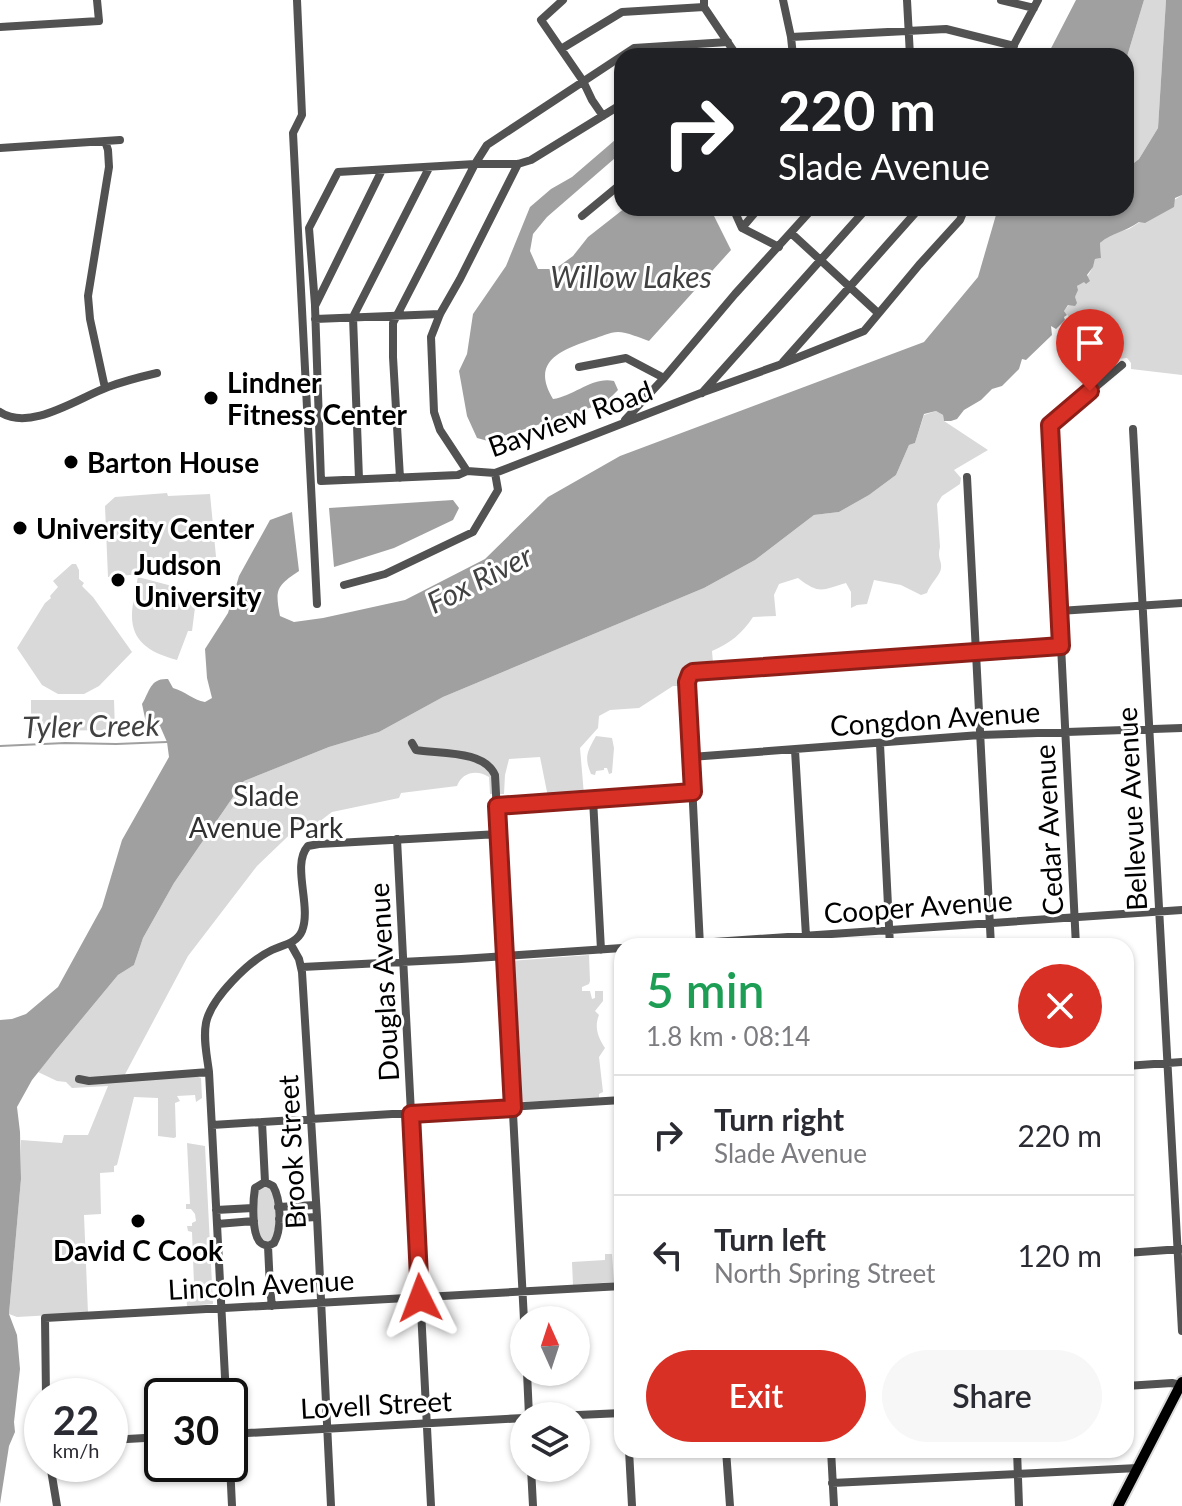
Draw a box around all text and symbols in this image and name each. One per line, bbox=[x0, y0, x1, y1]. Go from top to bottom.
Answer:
text: 220 m bbox=[778, 76, 936, 143]
icon: right bbox=[646, 80, 750, 184]
text: Slade Avenue bbox=[778, 144, 990, 188]
water label: Willow Lakes bbox=[550, 258, 712, 294]
pin bbox=[1056, 309, 1124, 391]
icon: arrive bbox=[1068, 321, 1112, 365]
place label: Lindner Fitness Center bbox=[227, 365, 408, 431]
street label: Bayview Road bbox=[483, 373, 657, 463]
marker: Lindner Fitness Center bbox=[202, 389, 220, 407]
place label: Barton House bbox=[87, 445, 259, 479]
marker: Barton House bbox=[62, 453, 80, 471]
place label: University Center bbox=[36, 511, 255, 545]
marker: University Center bbox=[11, 519, 29, 537]
water label: Fox River bbox=[420, 536, 538, 620]
place label: Judson University bbox=[134, 547, 262, 613]
marker: Judson University bbox=[109, 571, 127, 589]
street label: Congdon Avenue bbox=[829, 694, 1041, 742]
water label: Tyler Creek bbox=[22, 706, 161, 744]
street label: Bellevue Avenue bbox=[1109, 706, 1153, 912]
street label: Cedar Avenue bbox=[1027, 744, 1069, 916]
park label: Slade Avenue Park bbox=[189, 778, 344, 844]
street label: Douglas Avenue bbox=[361, 882, 405, 1082]
street label: Cooper Avenue bbox=[822, 882, 1014, 930]
text: 5 min bbox=[646, 961, 764, 1018]
button: close bbox=[1018, 964, 1102, 1048]
text: 1.8 km · 08:14 bbox=[646, 1020, 810, 1052]
street label: Brook Street bbox=[270, 1074, 312, 1230]
text: Turn right bbox=[714, 1101, 844, 1137]
icon: right bbox=[646, 1113, 690, 1157]
text: 220 m bbox=[1017, 1117, 1102, 1153]
text: Slade Avenue bbox=[714, 1137, 867, 1169]
marker: David C Cook bbox=[129, 1212, 147, 1230]
text: Turn left bbox=[714, 1221, 826, 1257]
place label: David C Cook bbox=[53, 1233, 223, 1267]
icon: left bbox=[646, 1233, 690, 1277]
text: 120 m bbox=[1017, 1237, 1102, 1273]
position arrow bbox=[378, 1256, 462, 1340]
text: North Spring Street bbox=[714, 1257, 935, 1289]
street label: Lincoln Avenue bbox=[167, 1262, 355, 1306]
north arrow bbox=[510, 1306, 590, 1386]
map controls bbox=[510, 1306, 590, 1482]
button: Exit bbox=[646, 1350, 866, 1442]
button: Share bbox=[882, 1350, 1102, 1442]
speed limit sign: 30 bbox=[144, 1378, 248, 1482]
street label: Lovell Street bbox=[299, 1383, 453, 1425]
text: 22 bbox=[53, 1396, 99, 1444]
button: layers bbox=[510, 1402, 590, 1482]
text: km/h bbox=[53, 1438, 99, 1462]

